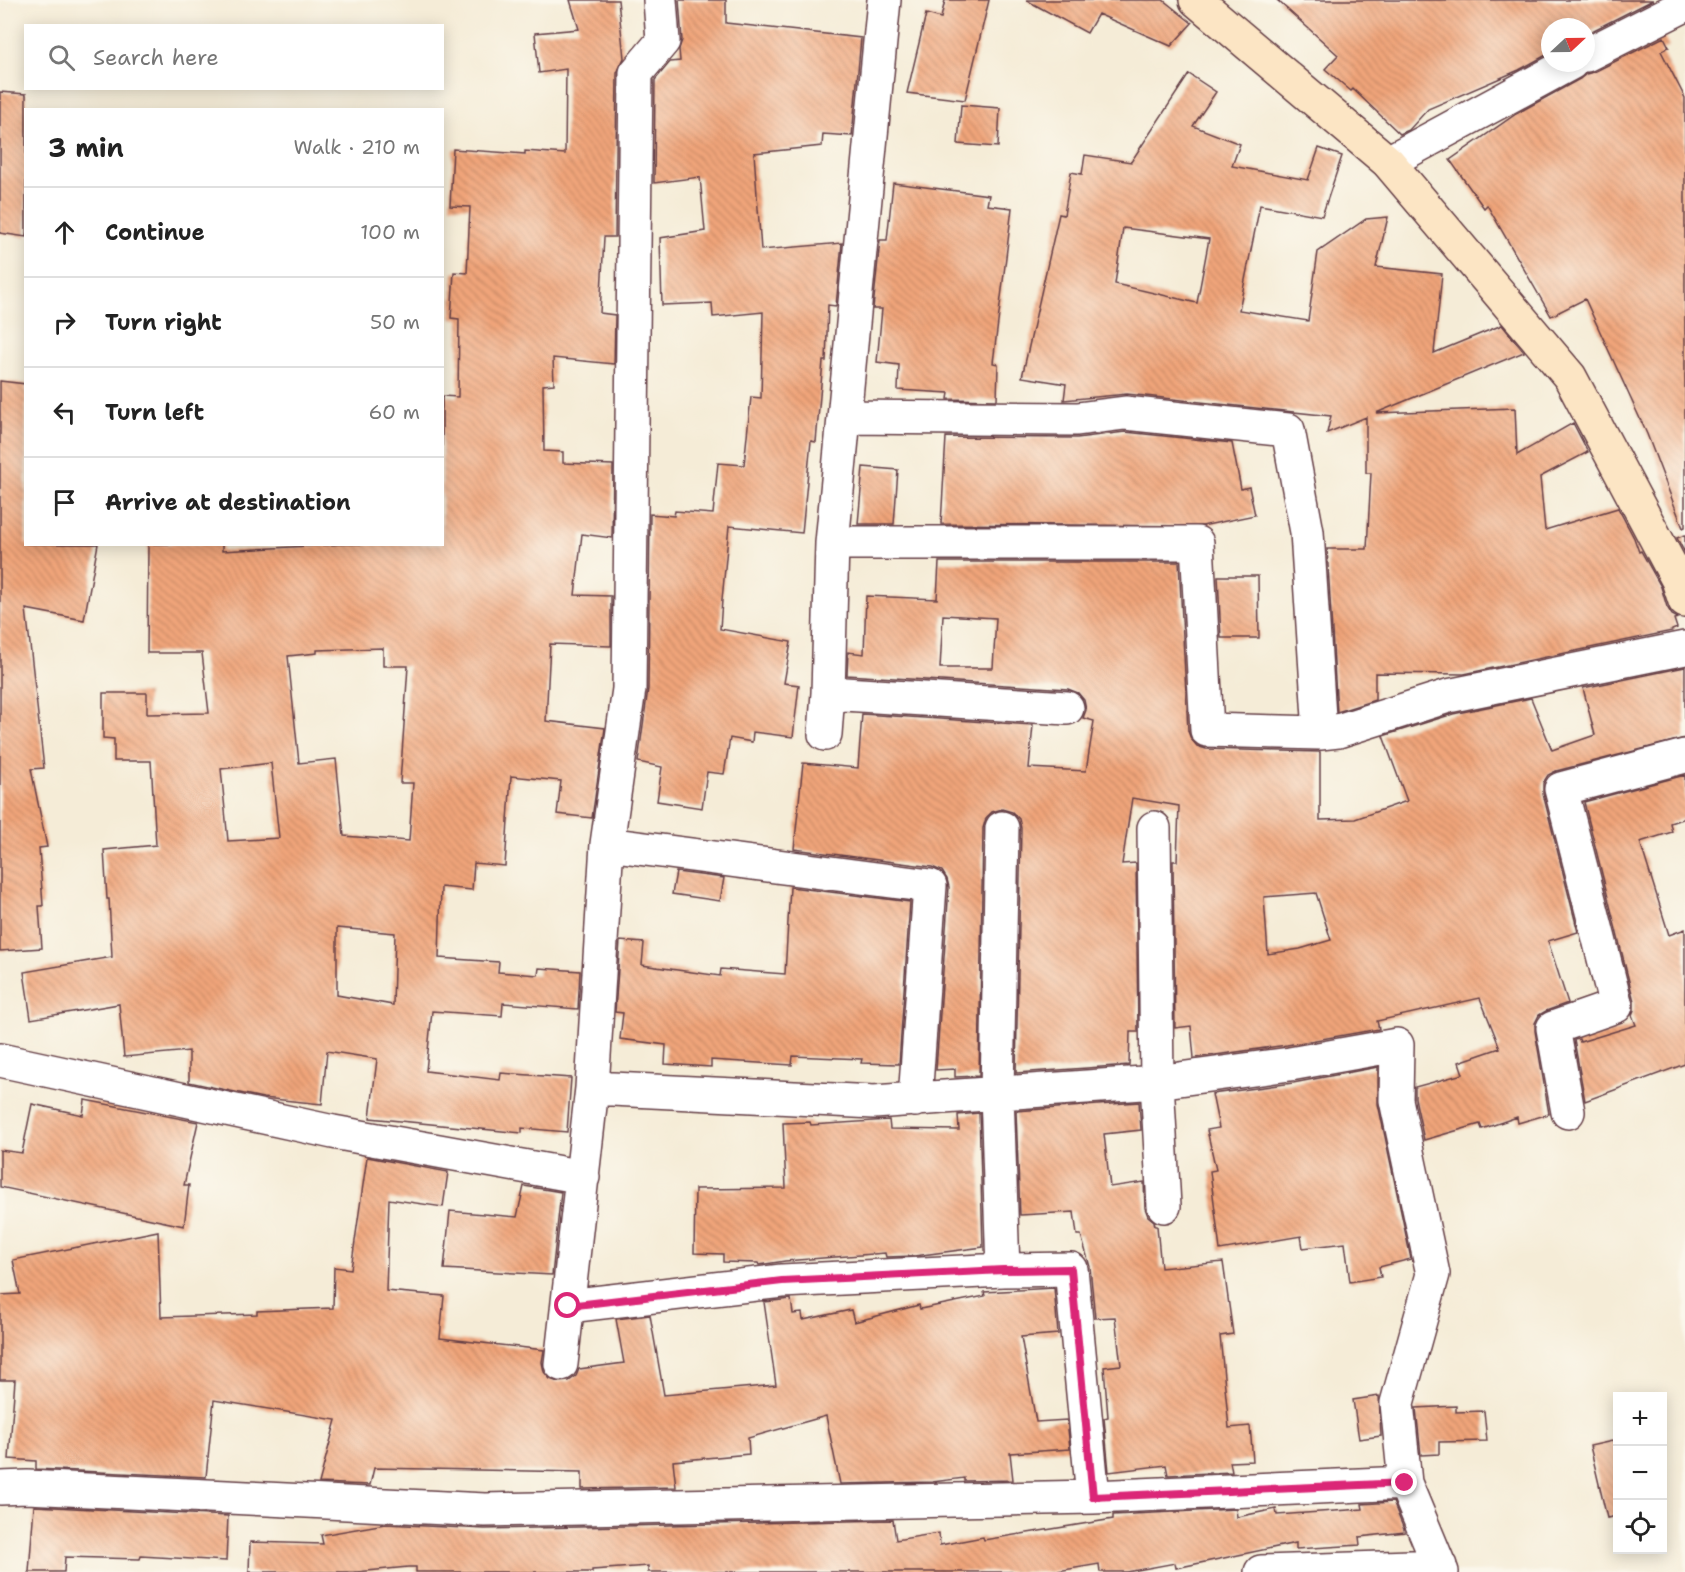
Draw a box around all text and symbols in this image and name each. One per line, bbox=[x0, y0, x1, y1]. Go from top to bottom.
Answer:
north arrow bbox=[1541, 18, 1595, 72]
search box bbox=[24, 24, 444, 90]
icon: search bbox=[45, 41, 78, 74]
text: Search here bbox=[93, 43, 219, 72]
text: 3 min bbox=[48, 130, 124, 165]
text: Walk · 210 m bbox=[294, 134, 420, 160]
icon: ahead bbox=[48, 216, 81, 249]
text: Continue bbox=[105, 218, 205, 247]
text: 100 m bbox=[360, 219, 420, 245]
icon: right bbox=[48, 306, 81, 339]
text: Turn right bbox=[105, 308, 222, 337]
text: 50 m bbox=[370, 309, 420, 335]
icon: left bbox=[48, 396, 81, 429]
text: Turn left bbox=[105, 398, 204, 427]
text: 60 m bbox=[368, 399, 420, 425]
icon: arrive bbox=[48, 486, 81, 519]
text: Arrive at destination bbox=[105, 488, 351, 517]
route start bbox=[554, 1292, 580, 1318]
map controls bbox=[1613, 1392, 1667, 1554]
button: + bbox=[1613, 1392, 1667, 1446]
button: − bbox=[1613, 1446, 1667, 1500]
route end bbox=[1391, 1469, 1417, 1495]
button: locate bbox=[1613, 1500, 1667, 1554]

